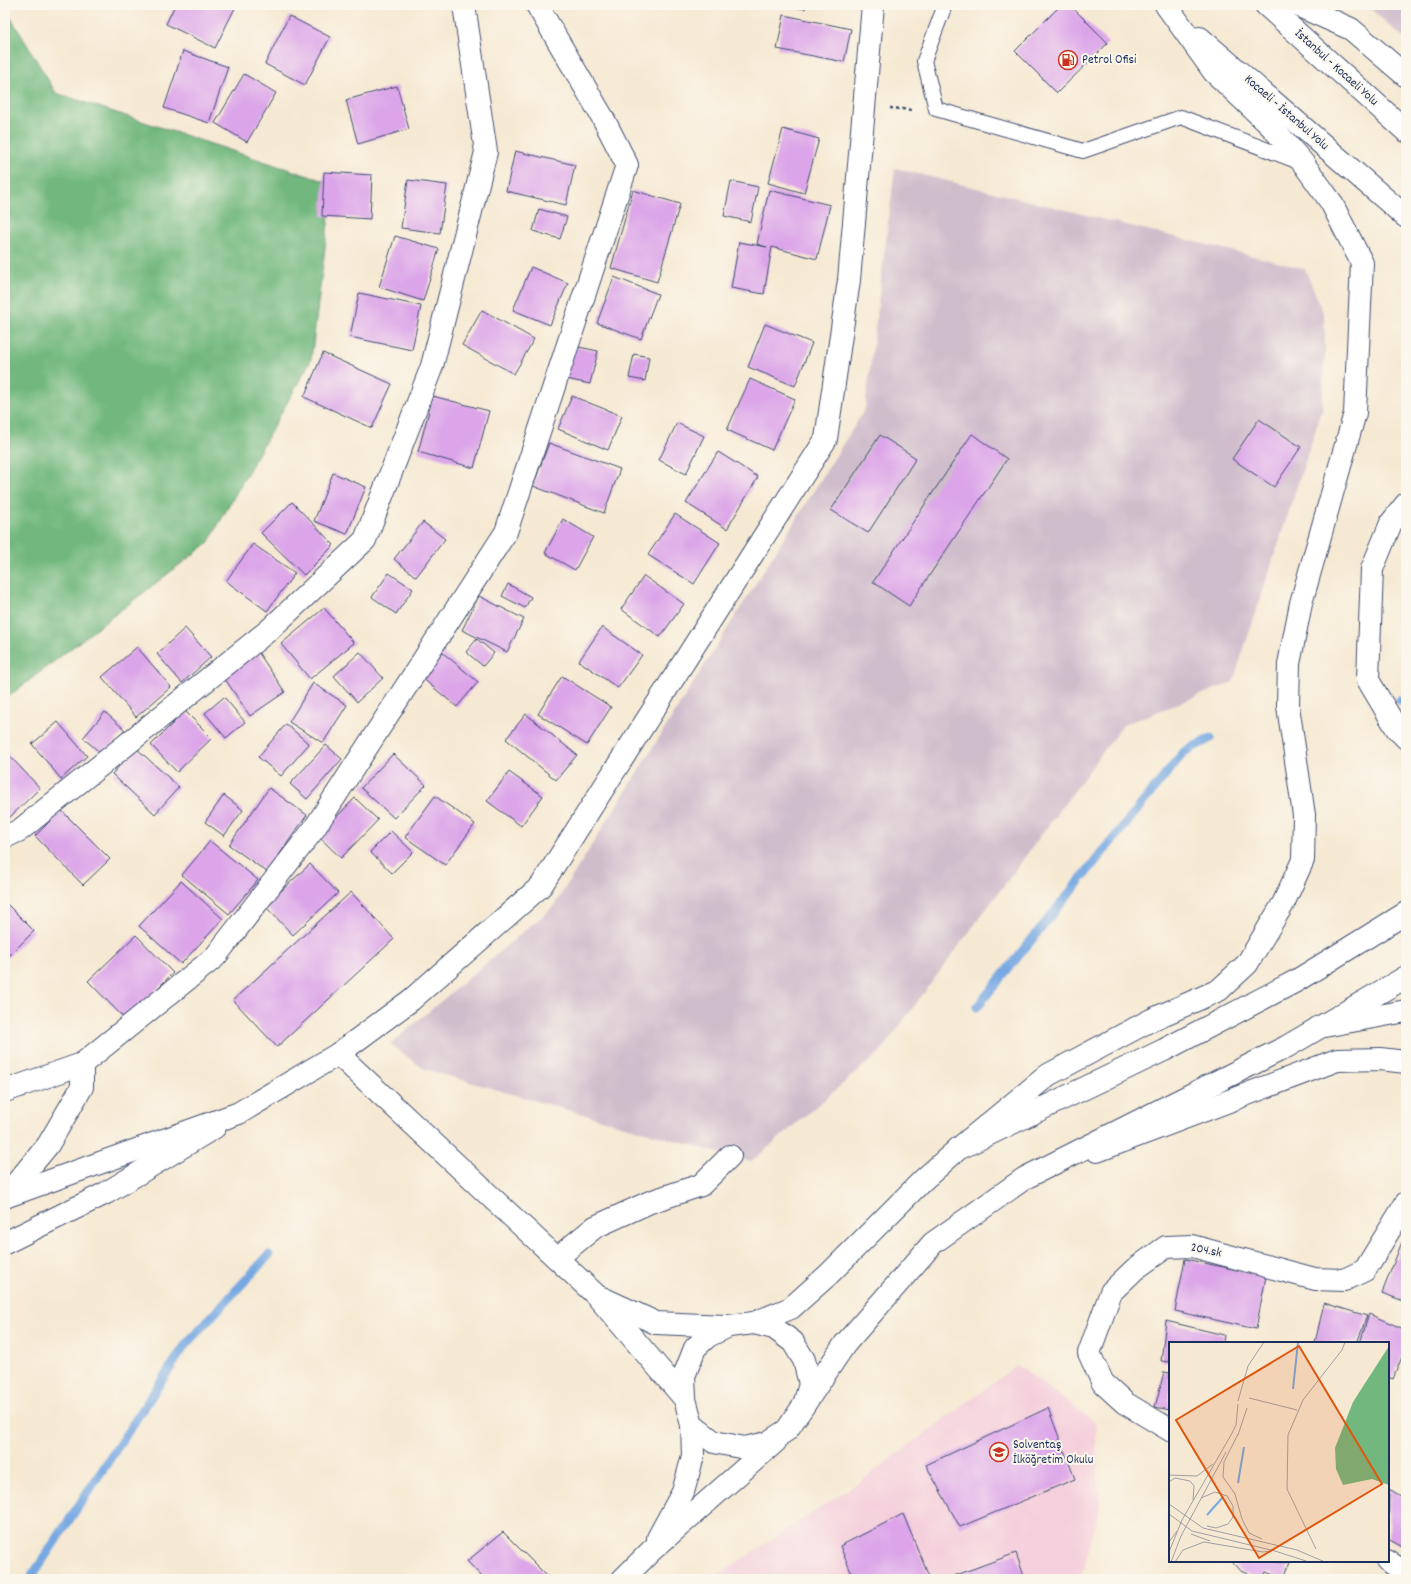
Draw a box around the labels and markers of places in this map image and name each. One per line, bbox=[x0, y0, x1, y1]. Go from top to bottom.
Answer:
fuel station icon: Petrol Ofisi bbox=[1057, 49, 1079, 71]
place label: Petrol Ofisi bbox=[1082, 51, 1137, 70]
place label: Solventaş İlköğretim Okulu bbox=[1013, 1436, 1093, 1470]
school or university icon: Solventaş İlköğretim Okulu bbox=[988, 1441, 1010, 1463]

